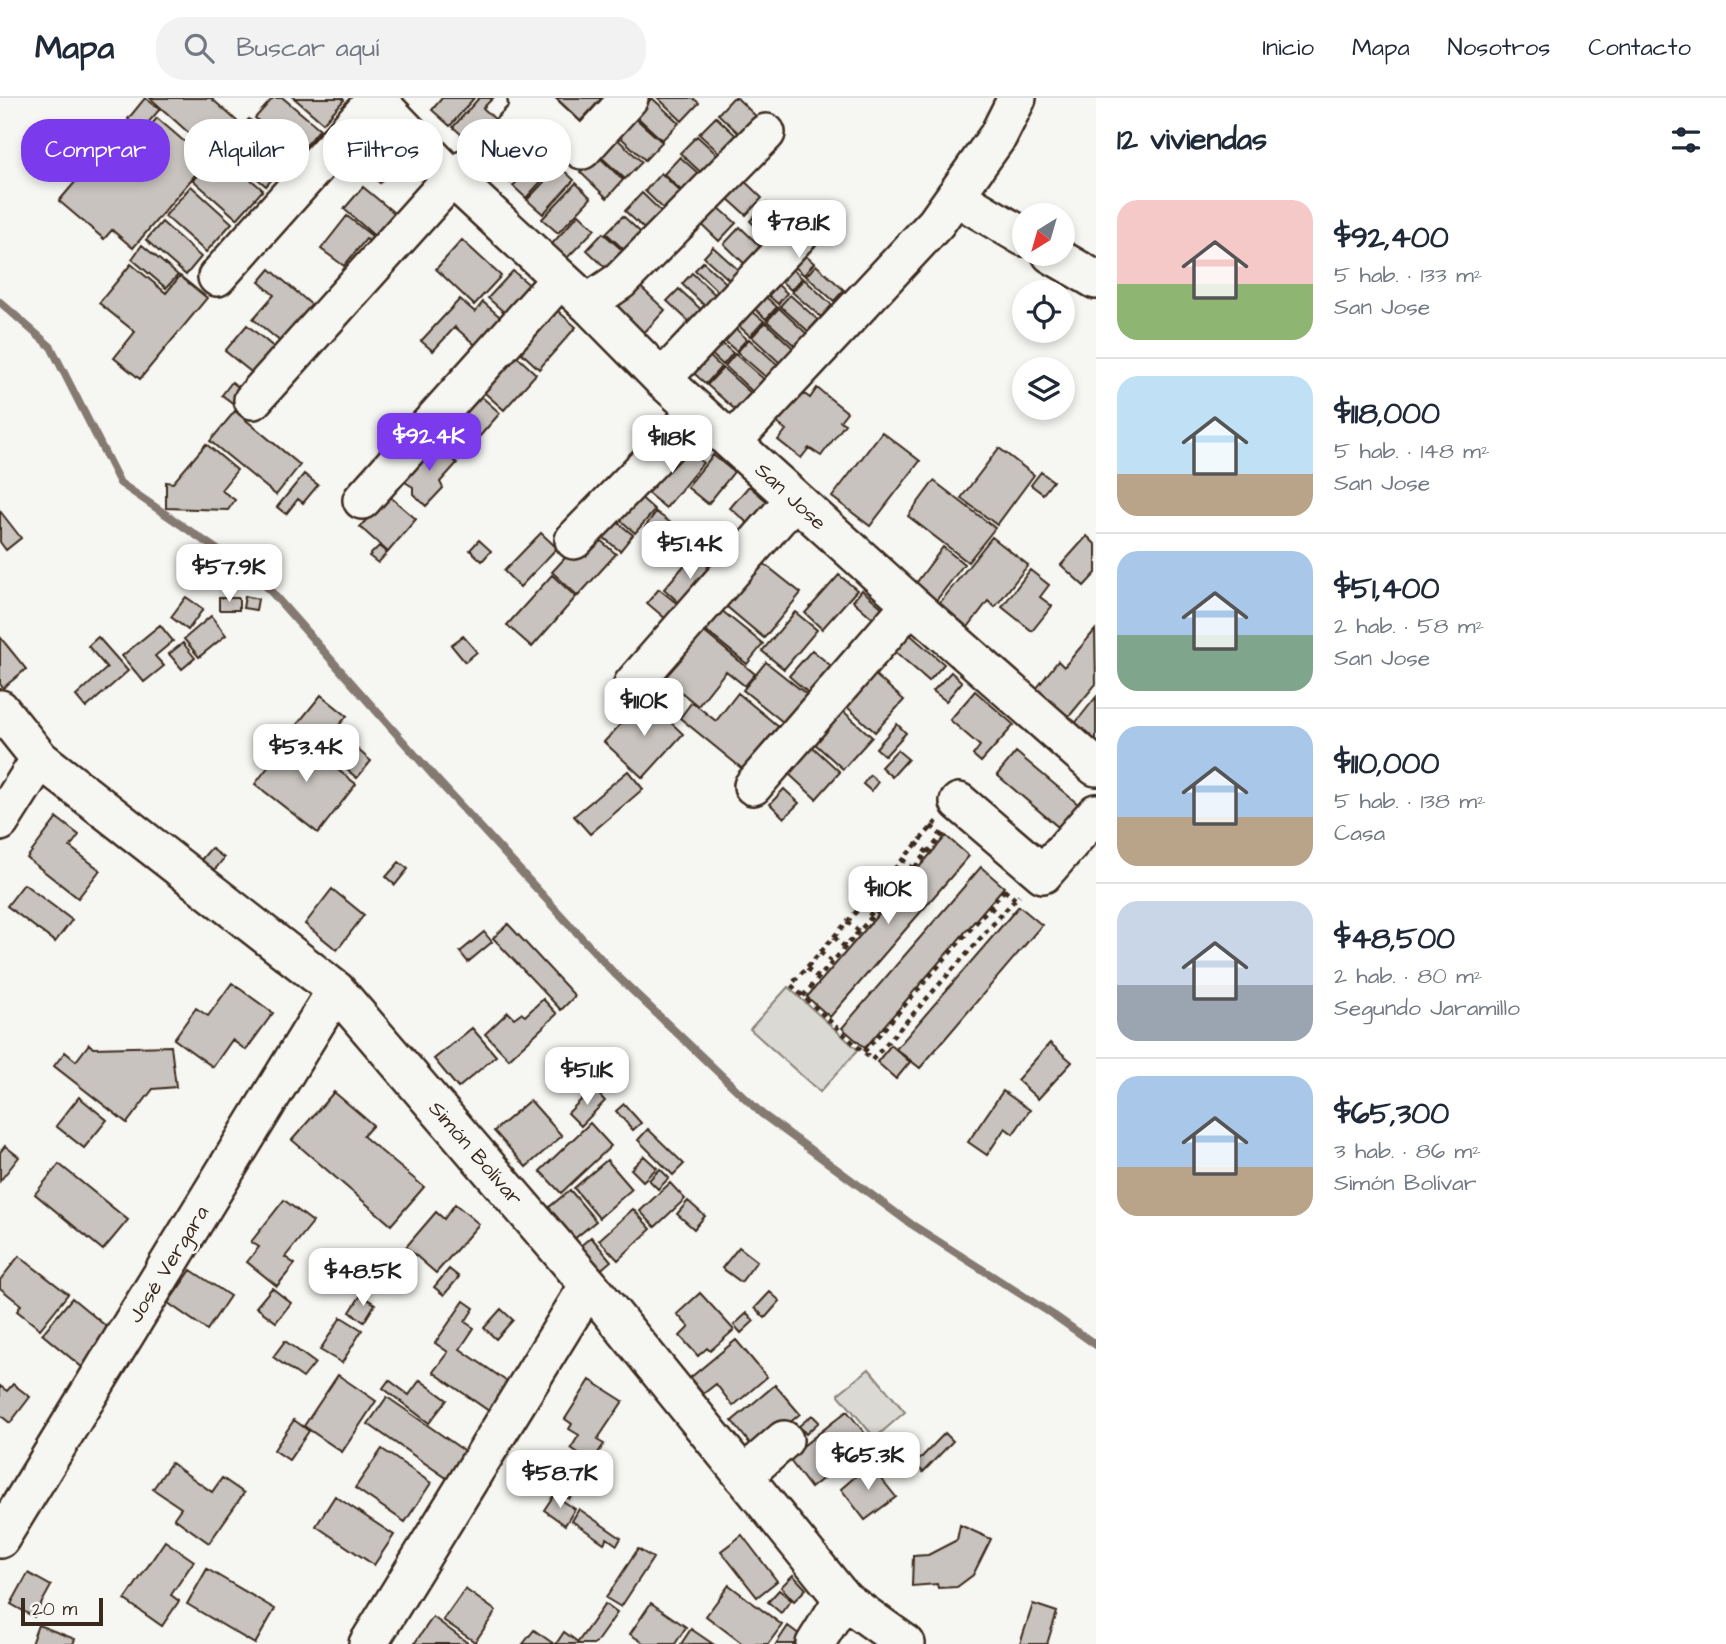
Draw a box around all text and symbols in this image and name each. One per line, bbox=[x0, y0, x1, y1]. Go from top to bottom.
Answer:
search box bbox=[156, 17, 646, 80]
text: Mapa bbox=[35, 25, 114, 71]
icon: search bbox=[180, 29, 218, 67]
text: Buscar aquí bbox=[236, 30, 379, 66]
text: Inicio bbox=[1262, 31, 1314, 65]
text: Mapa bbox=[1352, 31, 1410, 65]
text: Nosotros bbox=[1448, 31, 1550, 65]
text: Contacto bbox=[1588, 31, 1691, 65]
chip: Comprar bbox=[21, 119, 170, 182]
chip: Alquilar bbox=[184, 119, 309, 182]
chip: Filtros bbox=[323, 119, 443, 182]
chip: Nuevo bbox=[457, 119, 571, 182]
text: 12 viviendas bbox=[1117, 119, 1267, 161]
icon: filters bbox=[1667, 121, 1705, 159]
pin: $78.1K bbox=[742, 200, 856, 260]
north arrow bbox=[1012, 203, 1074, 266]
map controls bbox=[1012, 203, 1075, 420]
text: $78.1K bbox=[768, 207, 830, 239]
text: $92,400 bbox=[1334, 217, 1449, 259]
icon: home bbox=[1173, 228, 1257, 312]
text: 5 hab. · 133 m² bbox=[1334, 259, 1482, 291]
button: locate bbox=[1012, 280, 1075, 343]
text: San Jose bbox=[1334, 291, 1430, 323]
button: layers bbox=[1012, 357, 1075, 420]
text: $118,000 bbox=[1334, 393, 1440, 435]
icon: home bbox=[1173, 404, 1257, 488]
pin: $92.4K bbox=[372, 414, 486, 473]
pin: $118K bbox=[623, 416, 721, 475]
text: $92.4K bbox=[393, 420, 465, 452]
text: $118K bbox=[648, 422, 696, 454]
text: 5 hab. · 148 m² bbox=[1334, 435, 1490, 467]
street label: San Jose bbox=[749, 456, 833, 537]
text: San Jose bbox=[1334, 467, 1430, 499]
pin: $51.4K bbox=[633, 522, 747, 581]
text: $51.4K bbox=[658, 528, 722, 560]
pin: $57.9K bbox=[172, 545, 286, 604]
text: $57.9K bbox=[192, 551, 266, 583]
text: $51,400 bbox=[1334, 568, 1439, 610]
icon: home bbox=[1173, 579, 1257, 663]
text: 2 hab. · 58 m² bbox=[1334, 610, 1484, 642]
text: San Jose bbox=[1334, 642, 1430, 674]
pin: $110K bbox=[595, 678, 693, 738]
text: $110K bbox=[620, 685, 668, 717]
pin: $53.4K bbox=[249, 724, 363, 784]
text: $53.4K bbox=[269, 731, 343, 763]
text: $110,000 bbox=[1334, 743, 1439, 785]
icon: home bbox=[1173, 754, 1257, 838]
text: 5 hab. · 138 m² bbox=[1334, 785, 1486, 817]
text: Casa bbox=[1334, 817, 1385, 849]
pin: $110K bbox=[839, 866, 937, 926]
text: $110K bbox=[864, 873, 912, 905]
text: $48,500 bbox=[1334, 918, 1455, 960]
icon: home bbox=[1173, 929, 1257, 1013]
text: 2 hab. · 80 m² bbox=[1334, 960, 1482, 992]
text: Segundo Jaramillo bbox=[1334, 992, 1520, 1024]
pin: $51.1K bbox=[530, 1048, 644, 1107]
text: $51.1K bbox=[561, 1054, 613, 1086]
text: $65,300 bbox=[1334, 1093, 1449, 1135]
street label: Simón Bolívar bbox=[422, 1095, 530, 1212]
icon: home bbox=[1173, 1104, 1257, 1188]
text: 3 hab. · 86 m² bbox=[1334, 1135, 1481, 1167]
text: Simón Bolívar bbox=[1334, 1167, 1477, 1199]
street label: José Vergara bbox=[121, 1200, 218, 1329]
pin: $48.5K bbox=[306, 1248, 420, 1308]
text: $48.5K bbox=[325, 1255, 401, 1287]
pin: $65.3K bbox=[811, 1432, 925, 1492]
text: $65.3K bbox=[832, 1439, 904, 1471]
pin: $58.7K bbox=[503, 1450, 617, 1510]
text: $58.7K bbox=[522, 1457, 598, 1489]
scale bar bbox=[21, 1595, 103, 1627]
text: 20 m bbox=[32, 1596, 77, 1623]

